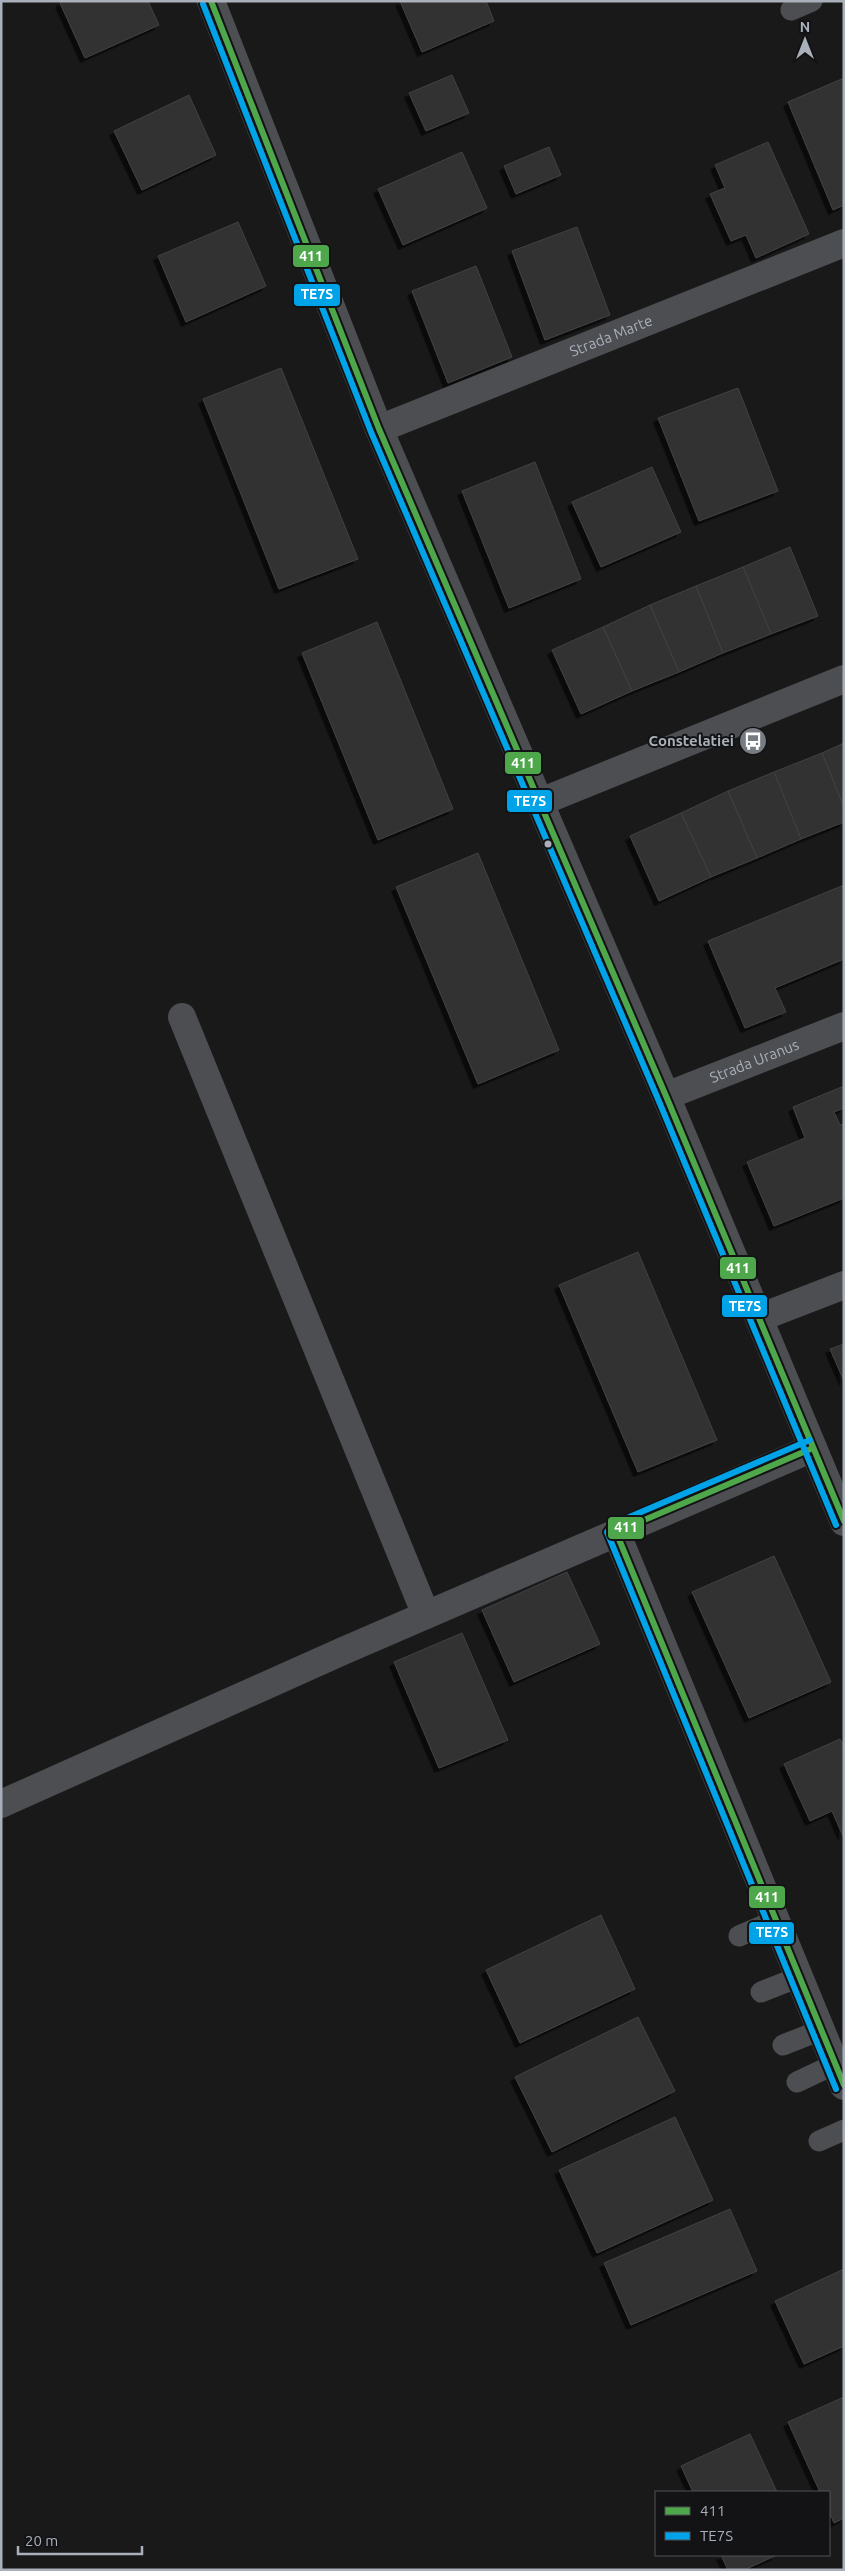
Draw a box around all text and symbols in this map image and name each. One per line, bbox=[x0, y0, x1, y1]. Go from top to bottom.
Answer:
north arrow bbox=[780, 15, 830, 65]
text: N bbox=[800, 19, 810, 35]
line badge: 411 bbox=[292, 244, 330, 268]
text: 411 bbox=[299, 248, 323, 264]
line badge: TE7S bbox=[293, 283, 341, 307]
text: TE7S bbox=[301, 286, 333, 302]
street label: Strada Marte bbox=[567, 312, 655, 360]
bus stop icon: Constelatiei bbox=[738, 726, 768, 756]
place label: Constelatiei bbox=[648, 732, 734, 749]
line badge: 411 bbox=[504, 751, 542, 775]
text: 411 bbox=[511, 755, 535, 771]
line badge: TE7S bbox=[506, 789, 553, 813]
text: TE7S bbox=[514, 793, 546, 809]
unlabelled marker bbox=[543, 839, 553, 849]
street label: Strada Uranus bbox=[707, 1036, 801, 1086]
line badge: 411 bbox=[719, 1256, 757, 1280]
text: 411 bbox=[726, 1260, 750, 1276]
line badge: TE7S bbox=[721, 1294, 768, 1318]
text: TE7S bbox=[729, 1298, 761, 1314]
line badge: 411 bbox=[607, 1516, 645, 1540]
text: 411 bbox=[614, 1519, 638, 1535]
line badge: 411 bbox=[748, 1885, 786, 1909]
text: 411 bbox=[755, 1889, 779, 1905]
line badge: TE7S bbox=[748, 1921, 795, 1945]
text: TE7S bbox=[756, 1924, 788, 1940]
legend bbox=[655, 2491, 830, 2556]
text: 411 bbox=[700, 2502, 725, 2519]
scale bar bbox=[18, 2524, 141, 2556]
text: TE7S bbox=[700, 2527, 733, 2544]
text: 20 m bbox=[25, 2532, 58, 2549]

